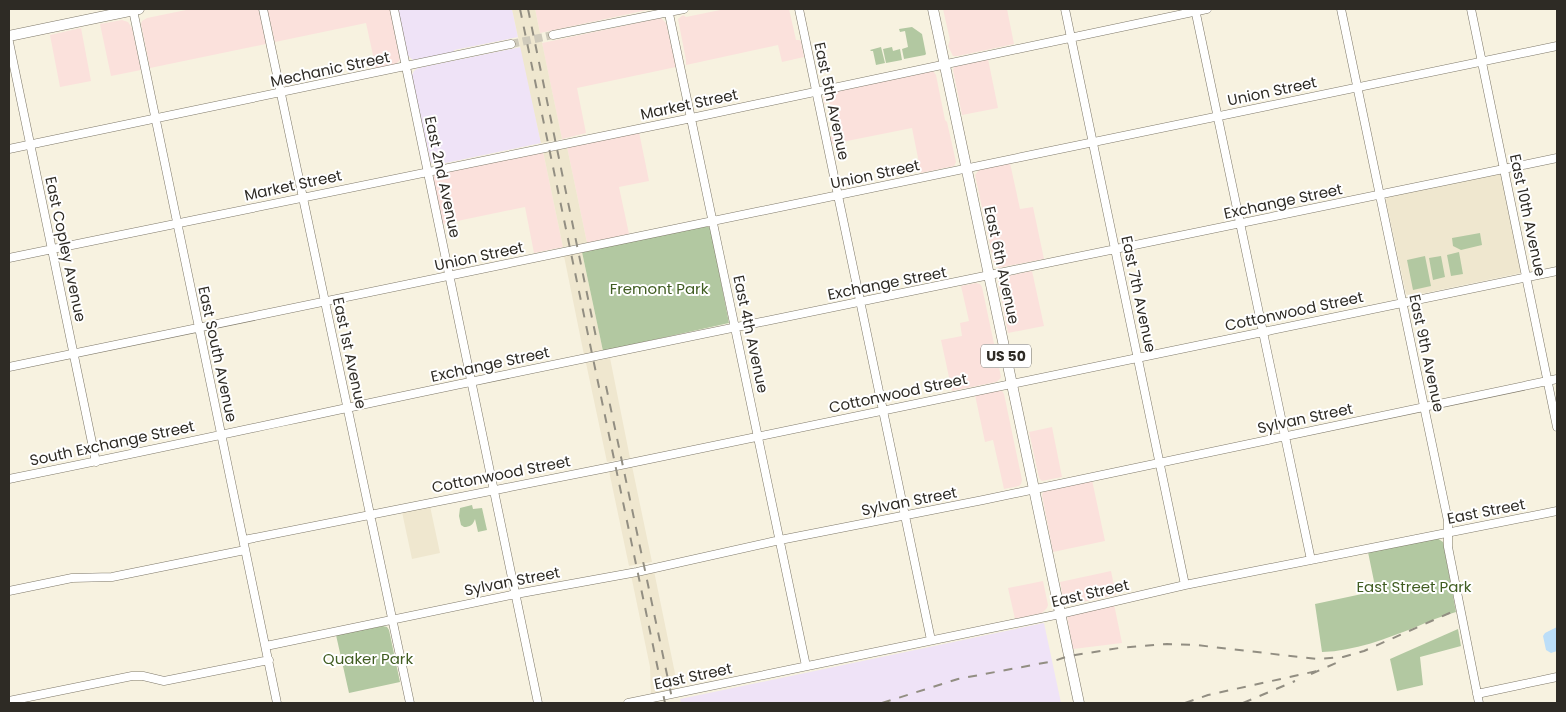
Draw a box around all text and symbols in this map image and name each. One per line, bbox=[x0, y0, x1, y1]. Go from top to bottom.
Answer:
street label: East 5th Avenue bbox=[809, 40, 855, 162]
street label: Mechanic Street bbox=[268, 46, 392, 92]
street label: Union Street bbox=[1226, 71, 1318, 111]
street label: Market Street bbox=[638, 83, 740, 125]
street label: East 2nd Avenue bbox=[420, 114, 466, 240]
street label: East 10th Avenue bbox=[1505, 152, 1551, 278]
street label: Union Street bbox=[829, 154, 921, 194]
street label: Market Street bbox=[242, 164, 344, 206]
street label: East Copley Avenue bbox=[40, 174, 92, 324]
street label: Exchange Street bbox=[1222, 178, 1344, 224]
street label: East 6th Avenue bbox=[979, 204, 1025, 326]
street label: East 7th Avenue bbox=[1116, 234, 1162, 354]
street label: Union Street bbox=[433, 236, 525, 276]
street label: Exchange Street bbox=[826, 261, 948, 305]
street label: East 4th Avenue bbox=[728, 273, 774, 395]
park label: Fremont Park bbox=[610, 278, 709, 299]
street label: East South Avenue bbox=[193, 284, 243, 424]
street label: Cottonwood Street bbox=[1223, 286, 1365, 336]
street label: East 9th Avenue bbox=[1404, 292, 1450, 414]
street label: East 1st Avenue bbox=[328, 295, 372, 411]
street label: Exchange Street bbox=[429, 341, 551, 387]
road number: US 50 bbox=[981, 344, 1031, 368]
street label: Cottonwood Street bbox=[827, 368, 969, 418]
street label: Sylvan Street bbox=[1255, 398, 1355, 438]
street label: South Exchange Street bbox=[28, 415, 196, 471]
street label: Cottonwood Street bbox=[430, 450, 572, 498]
street label: Sylvan Street bbox=[859, 481, 959, 521]
street label: East Street bbox=[1445, 493, 1527, 529]
street label: Sylvan Street bbox=[462, 561, 562, 601]
street label: East Street bbox=[1049, 574, 1131, 612]
park label: East Street Park bbox=[1356, 576, 1472, 597]
park label: Quaker Park bbox=[323, 648, 413, 669]
street label: East Street bbox=[652, 658, 734, 694]

